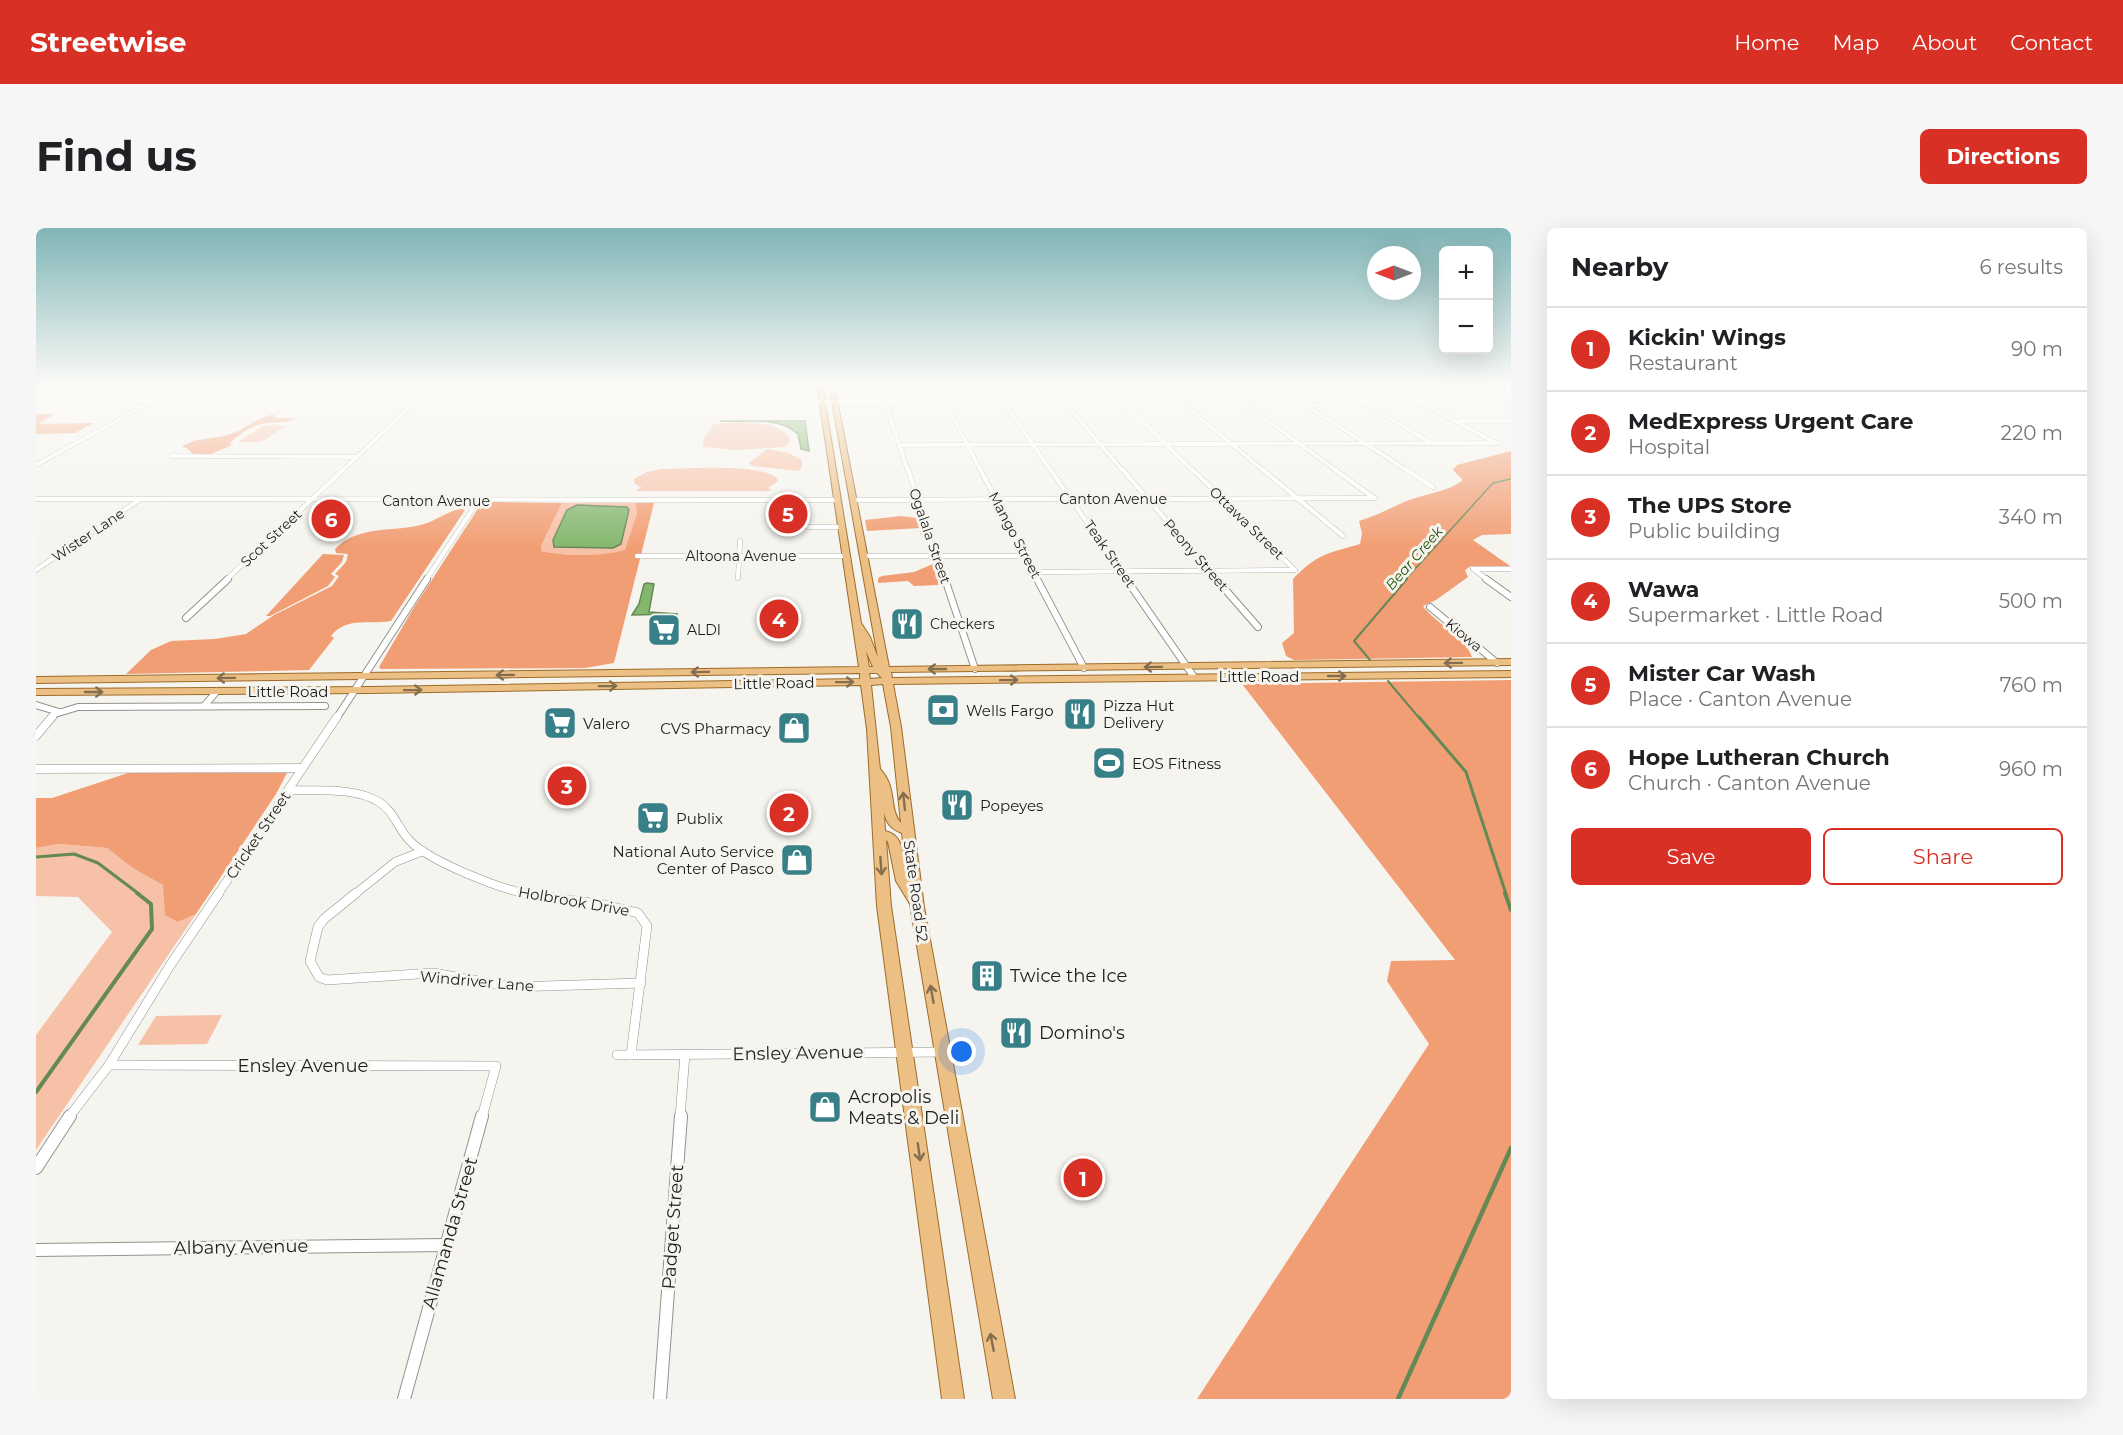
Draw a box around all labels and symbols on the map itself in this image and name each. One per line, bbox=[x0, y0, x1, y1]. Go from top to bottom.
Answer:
north arrow bbox=[1367, 246, 1421, 300]
street label: Ottawa Street bbox=[1206, 483, 1288, 563]
street label: Ogalala Street bbox=[905, 486, 955, 586]
street label: Mango Street bbox=[985, 489, 1045, 582]
street label: Canton Avenue bbox=[1059, 490, 1167, 508]
street label: Canton Avenue bbox=[382, 492, 490, 510]
pin: 5 bbox=[768, 492, 807, 536]
pin: 6 bbox=[312, 496, 350, 542]
street label: Wister Lane bbox=[48, 504, 128, 566]
street label: Scot Street bbox=[237, 505, 305, 571]
street label: Peony Street bbox=[1160, 515, 1232, 595]
street label: Teak Street bbox=[1080, 517, 1140, 591]
water label: Bear Creek bbox=[1381, 522, 1447, 594]
street label: Altoona Avenue bbox=[686, 547, 796, 565]
pin: 4 bbox=[760, 596, 798, 642]
restaurant icon: Checkers bbox=[889, 606, 925, 642]
supermarket icon: ALDI bbox=[646, 612, 682, 648]
street label: Kiowa bbox=[1442, 614, 1486, 656]
place label: Checkers bbox=[930, 615, 995, 633]
place label: ALDI bbox=[687, 621, 721, 639]
one-way arrow bbox=[1443, 658, 1463, 669]
one-way arrow bbox=[1143, 661, 1163, 673]
one-way arrow bbox=[927, 663, 947, 675]
one-way arrow bbox=[691, 666, 711, 678]
street label: Little Road bbox=[1219, 667, 1299, 686]
one-way arrow bbox=[496, 669, 516, 681]
one-way arrow bbox=[1326, 670, 1346, 682]
one-way arrow bbox=[217, 672, 237, 684]
street label: Little Road bbox=[733, 673, 815, 693]
one-way arrow bbox=[999, 675, 1019, 686]
one-way arrow bbox=[835, 676, 855, 688]
one-way arrow bbox=[598, 681, 618, 692]
street label: Little Road bbox=[248, 682, 328, 701]
one-way arrow bbox=[403, 684, 423, 695]
one-way arrow bbox=[84, 686, 104, 698]
bank icon: Wells Fargo bbox=[925, 692, 961, 728]
restaurant icon: Pizza Hut Delivery bbox=[1062, 696, 1098, 732]
place label: Pizza Hut Delivery bbox=[1103, 696, 1174, 732]
place label: Wells Fargo bbox=[966, 701, 1054, 720]
supermarket icon: Valero bbox=[542, 705, 578, 741]
shop icon: CVS Pharmacy bbox=[776, 710, 812, 746]
place label: Valero bbox=[583, 714, 630, 733]
place label: CVS Pharmacy bbox=[660, 719, 772, 738]
sports icon: EOS Fitness bbox=[1091, 745, 1127, 781]
place label: EOS Fitness bbox=[1132, 754, 1221, 773]
pin: 3 bbox=[548, 764, 586, 808]
street label: Cricket Street bbox=[222, 787, 294, 883]
restaurant icon: Popeyes bbox=[939, 787, 975, 823]
pin: 2 bbox=[770, 790, 808, 836]
one-way arrow bbox=[899, 792, 910, 812]
place label: Popeyes bbox=[980, 796, 1043, 815]
supermarket icon: Publix bbox=[635, 800, 671, 836]
place label: Publix bbox=[676, 809, 723, 828]
street label: State Road 52 bbox=[899, 839, 933, 943]
place label: National Auto Service Center of Pasco bbox=[613, 842, 774, 878]
shop icon: National Auto Service Center of Pasco bbox=[779, 842, 815, 878]
one-way arrow bbox=[876, 855, 887, 875]
street label: Holbrook Drive bbox=[517, 882, 631, 920]
building icon: Twice the Ice bbox=[969, 958, 1005, 994]
place label: Twice the Ice bbox=[1010, 965, 1127, 987]
street label: Windriver Lane bbox=[419, 967, 535, 995]
one-way arrow bbox=[927, 985, 938, 1004]
restaurant icon: Domino's bbox=[998, 1015, 1034, 1051]
place label: Domino's bbox=[1039, 1022, 1125, 1044]
your location bbox=[947, 1037, 976, 1066]
street label: Ensley Avenue bbox=[732, 1041, 864, 1065]
street label: Ensley Avenue bbox=[238, 1055, 369, 1077]
place label: Acropolis Meats & Deli bbox=[848, 1086, 959, 1129]
shop icon: Acropolis Meats & Deli bbox=[807, 1089, 843, 1125]
one-way arrow bbox=[913, 1141, 924, 1161]
street label: Allamanda Street bbox=[418, 1154, 482, 1312]
pin: 1 bbox=[1064, 1156, 1102, 1200]
street label: Padget Street bbox=[658, 1164, 688, 1290]
street label: Albany Avenue bbox=[173, 1235, 309, 1259]
one-way arrow bbox=[986, 1332, 997, 1352]

